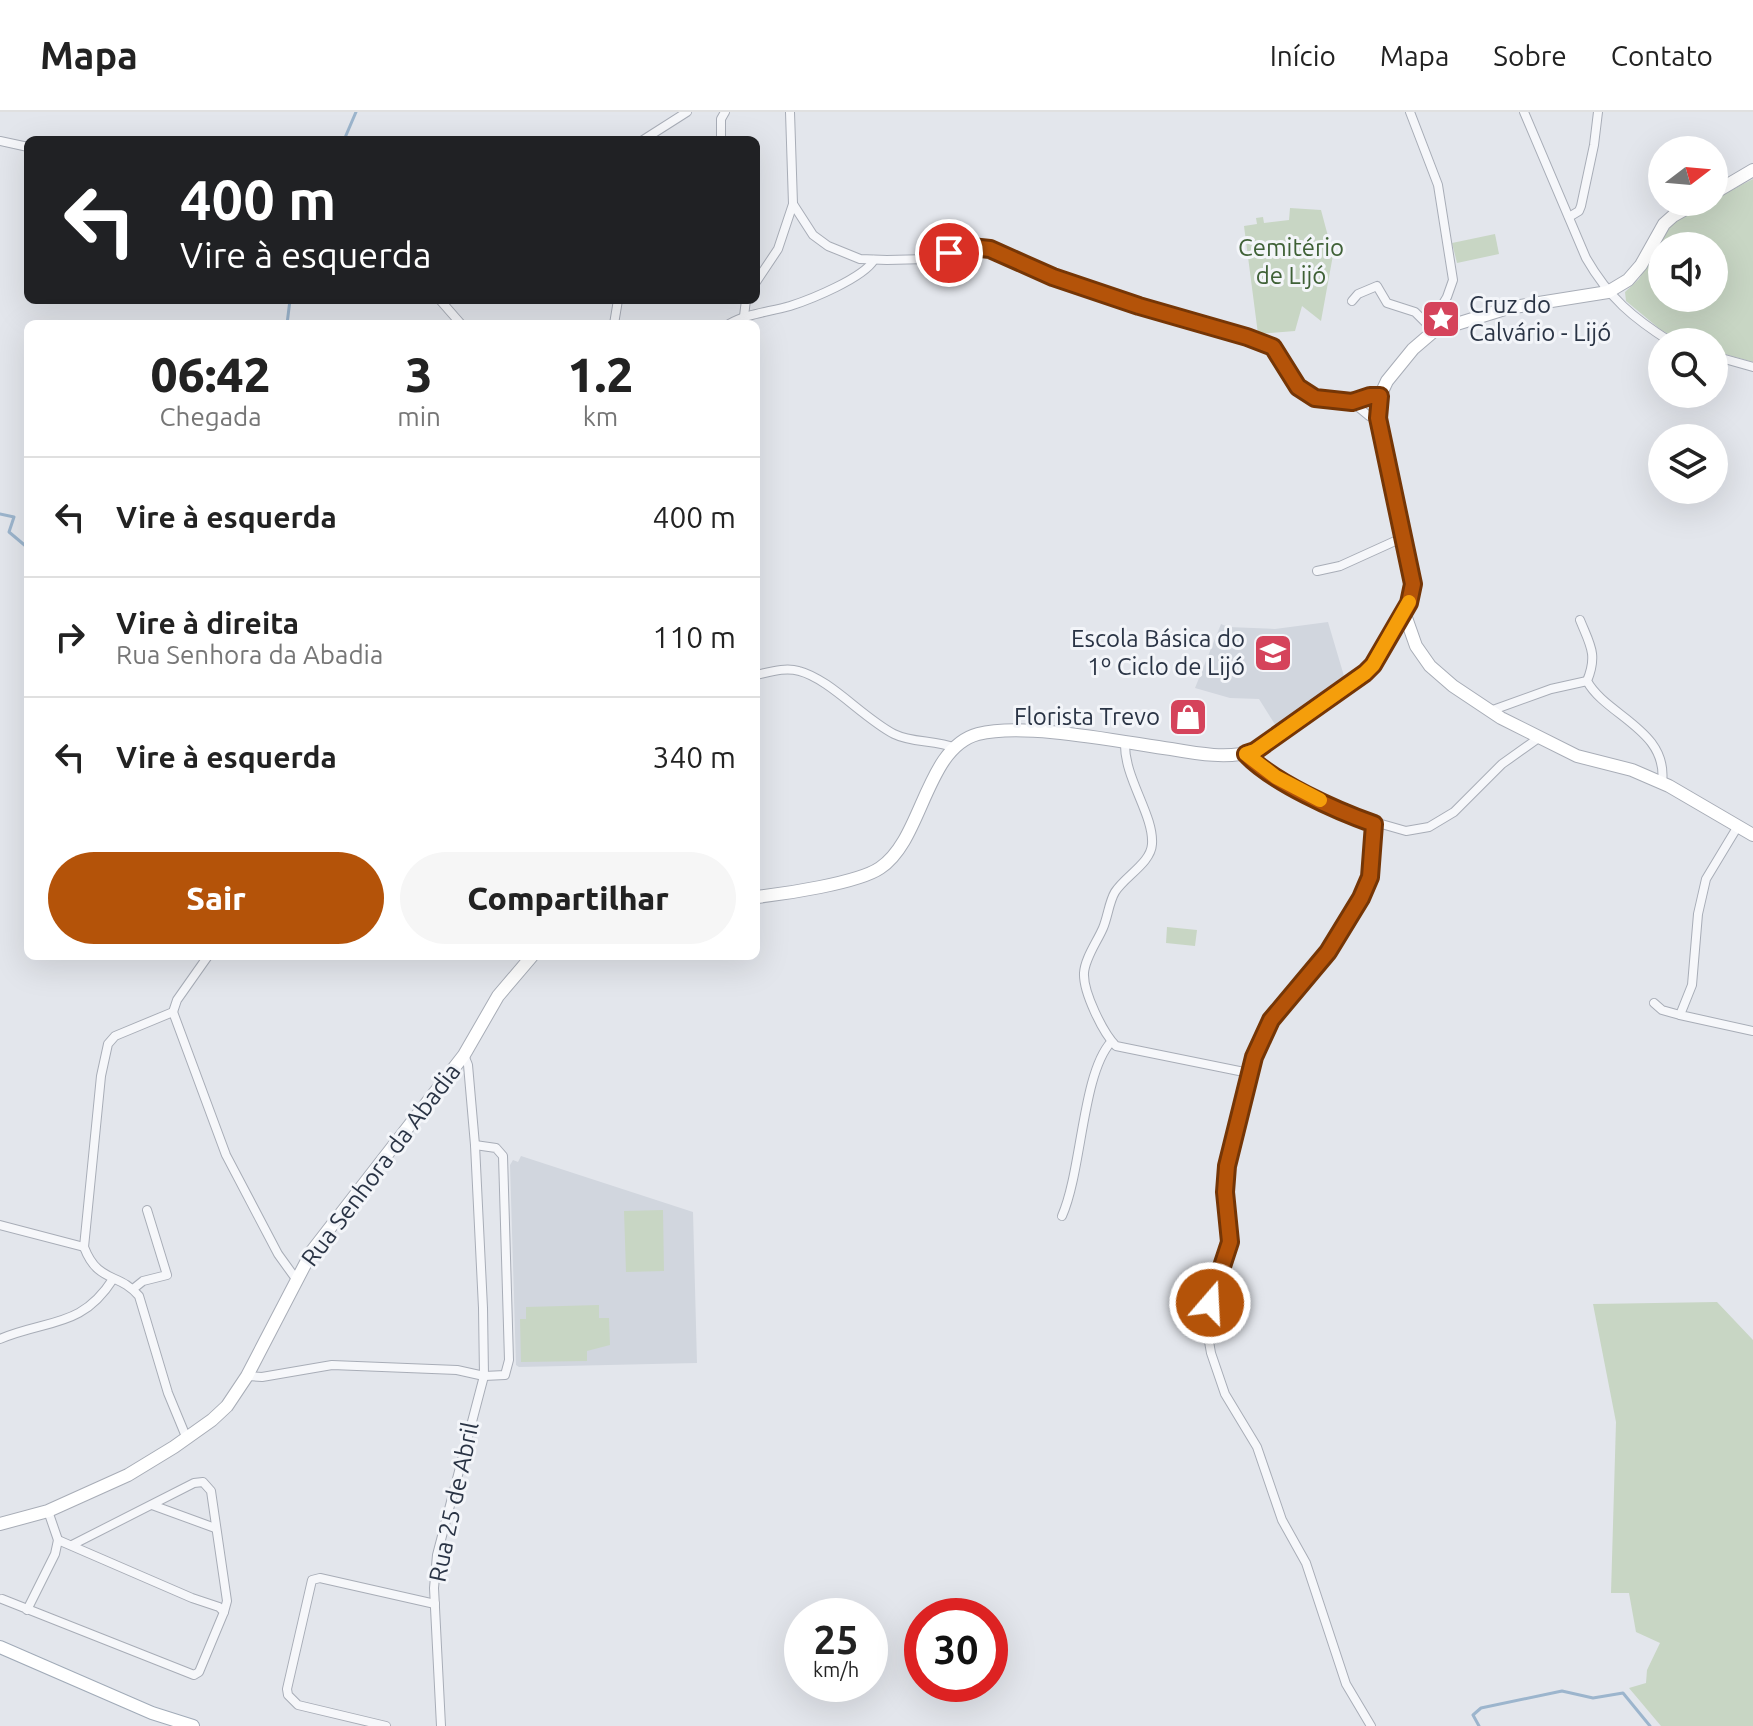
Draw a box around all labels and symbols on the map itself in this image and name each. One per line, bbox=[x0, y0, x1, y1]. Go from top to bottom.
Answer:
north arrow bbox=[1648, 136, 1728, 216]
pin bbox=[915, 219, 983, 287]
park label: Cemitério de Lijó bbox=[1238, 234, 1344, 289]
place label: Cruz do Calvário - Lijó bbox=[1469, 291, 1611, 346]
place icon: Cruz do Calvário - Lijó bbox=[1420, 298, 1462, 340]
place label: Escola Básica do 1º Ciclo de Lijó bbox=[1071, 625, 1245, 680]
school or university icon: Escola Básica do 1º Ciclo de Lijó bbox=[1252, 632, 1294, 674]
shop icon: Florista Trevo bbox=[1167, 696, 1209, 738]
place label: Florista Trevo bbox=[1014, 703, 1160, 730]
street label: Rua Senhora da Abadia bbox=[296, 1058, 466, 1271]
position arrow bbox=[1168, 1261, 1252, 1345]
street label: Rua 25 de Abril bbox=[423, 1420, 484, 1584]
speed limit sign: 30 bbox=[904, 1598, 1008, 1702]

